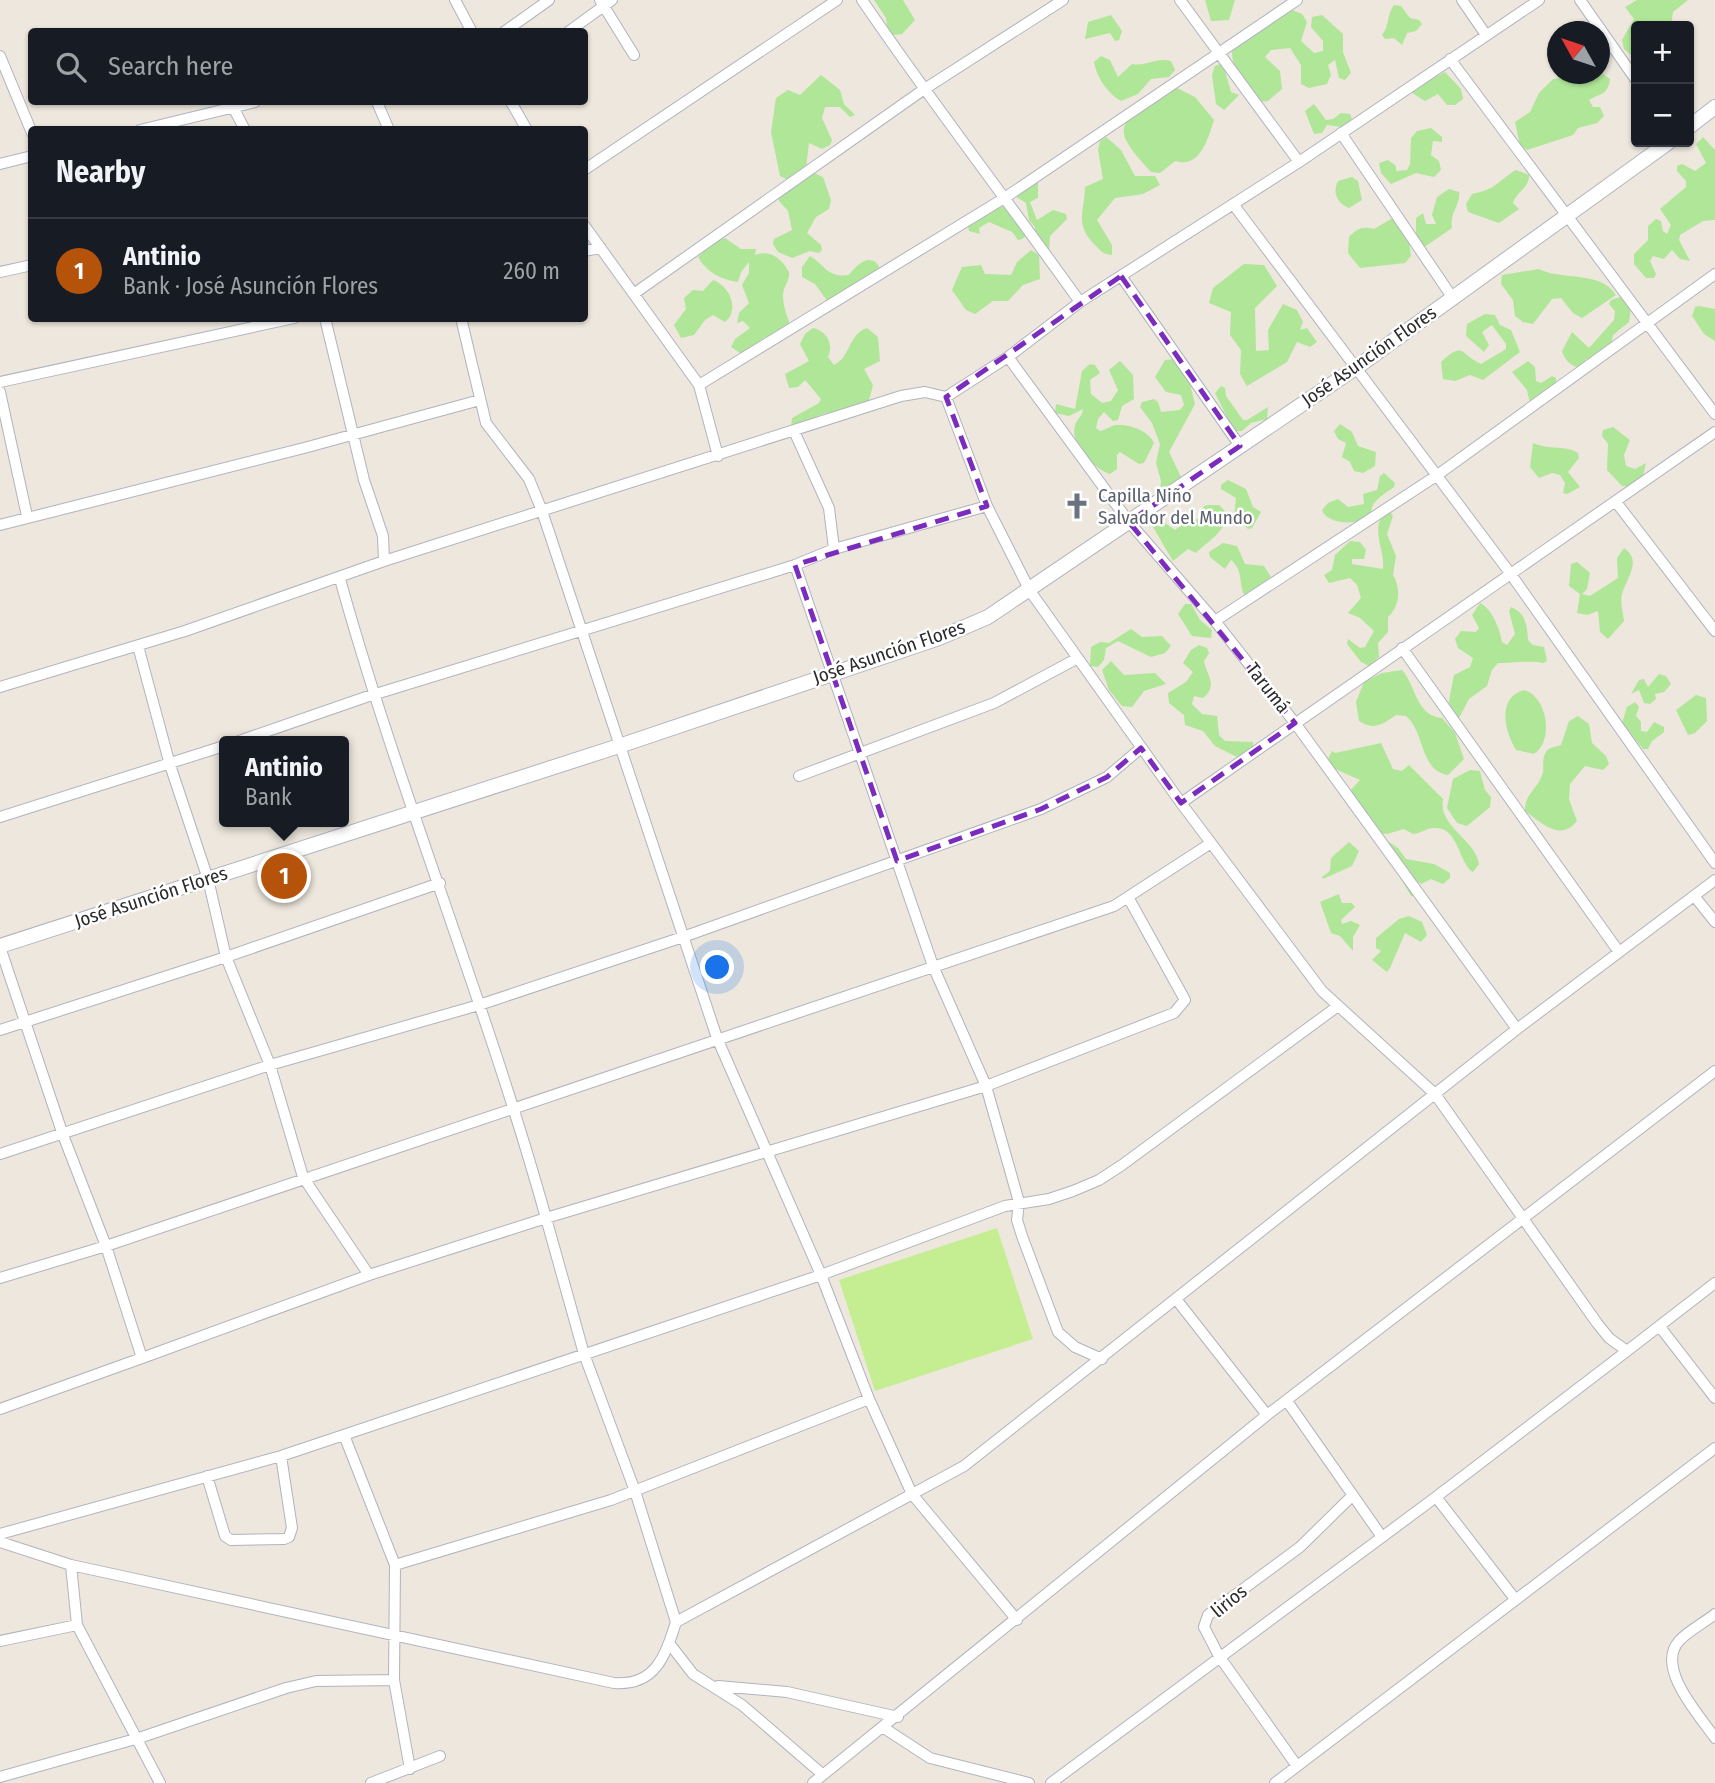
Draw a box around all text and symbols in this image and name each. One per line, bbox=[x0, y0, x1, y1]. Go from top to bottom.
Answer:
north arrow bbox=[1547, 21, 1610, 84]
map controls bbox=[1631, 21, 1694, 147]
button: + bbox=[1631, 21, 1694, 84]
search box bbox=[28, 28, 588, 105]
icon: search bbox=[52, 48, 90, 86]
text: Search here bbox=[108, 51, 233, 82]
button: − bbox=[1631, 84, 1694, 147]
text: Nearby bbox=[56, 154, 145, 190]
text: Antinio bbox=[123, 241, 201, 272]
text: 1 bbox=[74, 257, 84, 285]
text: 260 m bbox=[503, 257, 560, 285]
text: Bank · José Asunción Flores bbox=[123, 272, 378, 300]
street label: José Asunción Flores bbox=[1297, 301, 1441, 411]
place label: Capilla Niño Salvador del Mundo bbox=[1098, 484, 1253, 529]
church icon: Capilla Niño Salvador del Mundo bbox=[1062, 491, 1092, 521]
street label: José Asunción Flores bbox=[810, 615, 968, 689]
street label: Tarumá bbox=[1241, 658, 1295, 718]
popup bbox=[219, 736, 349, 827]
text: Antinio bbox=[245, 752, 323, 783]
text: Bank bbox=[245, 783, 292, 811]
pin: 1 bbox=[261, 850, 307, 902]
street label: José Asunción Flores bbox=[72, 861, 230, 933]
your location bbox=[700, 950, 734, 984]
street label: lirios bbox=[1206, 1580, 1252, 1622]

